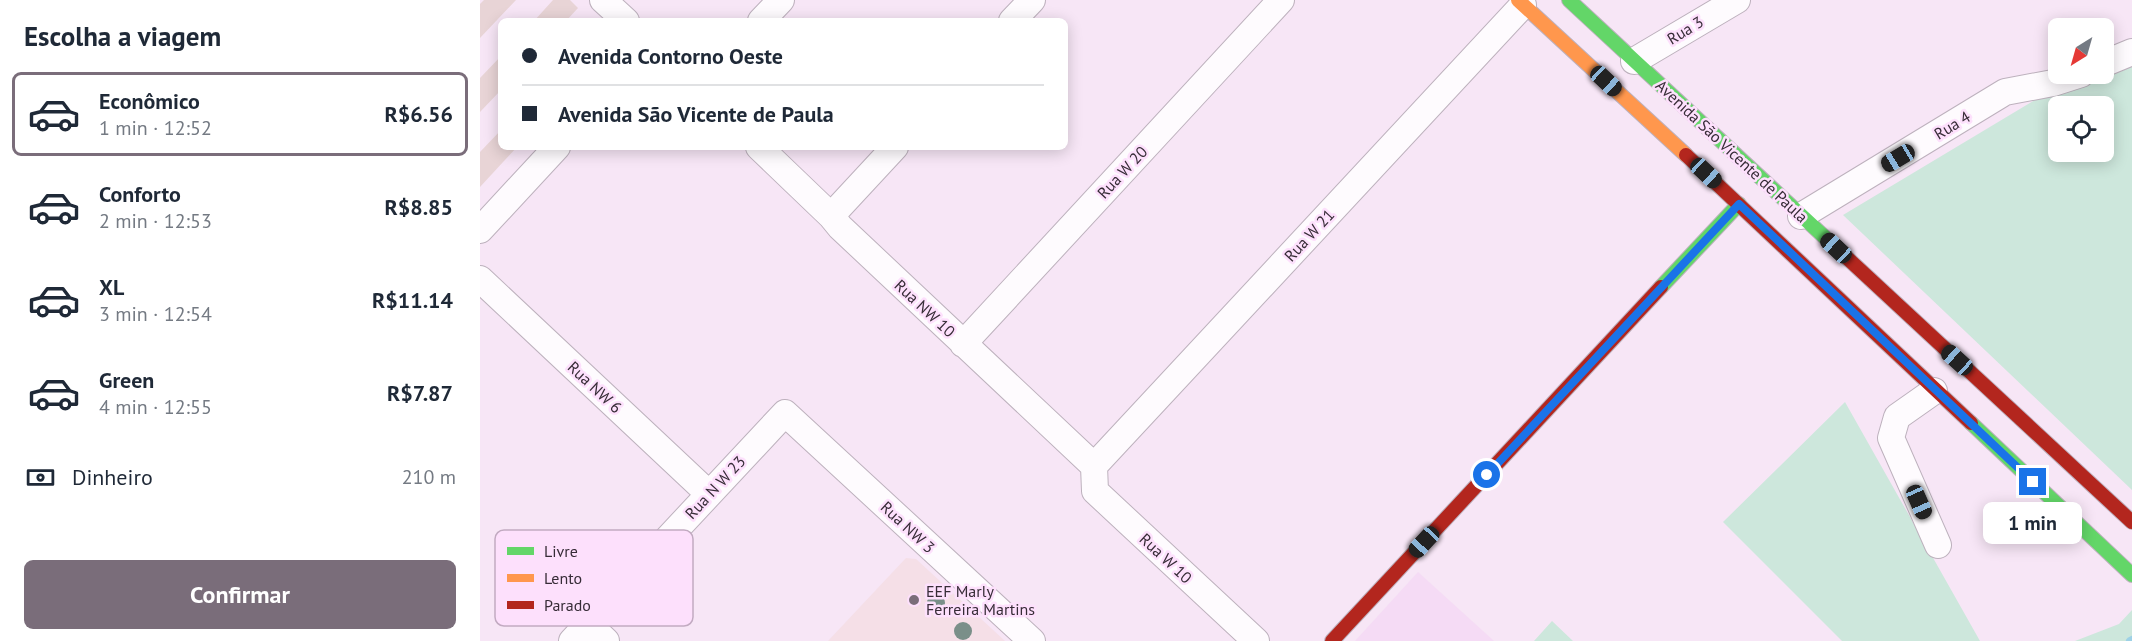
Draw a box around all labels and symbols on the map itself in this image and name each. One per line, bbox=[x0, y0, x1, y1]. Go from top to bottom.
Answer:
street label: Rua 3 bbox=[1663, 11, 1707, 49]
north arrow bbox=[2048, 18, 2114, 84]
car bbox=[1587, 62, 1625, 100]
street label: Avenida São Vicente de Paula bbox=[1652, 75, 1812, 227]
street label: Rua 4 bbox=[1930, 106, 1974, 144]
street label: Rua W 20 bbox=[1093, 141, 1151, 202]
car bbox=[1878, 141, 1918, 175]
car bbox=[1687, 154, 1725, 192]
street label: Rua W 21 bbox=[1280, 205, 1338, 265]
car bbox=[1817, 229, 1855, 267]
street label: Rua NW 10 bbox=[891, 275, 960, 341]
car bbox=[1938, 341, 1976, 379]
street label: Rua NW 6 bbox=[564, 357, 626, 417]
street label: Rua N W 23 bbox=[681, 451, 749, 523]
route start bbox=[1473, 461, 1500, 488]
route end bbox=[2019, 468, 2046, 495]
car bbox=[1903, 482, 1935, 522]
street label: Rua NW 3 bbox=[877, 497, 939, 557]
callout: 1 min bbox=[1984, 503, 2082, 545]
car bbox=[1405, 523, 1443, 561]
street label: Rua W 10 bbox=[1136, 529, 1197, 587]
legend bbox=[495, 530, 693, 626]
text: Livre bbox=[544, 541, 578, 561]
text: Lento bbox=[544, 568, 582, 588]
place label: EEF Marly Ferreira Martins bbox=[926, 581, 1035, 619]
marker: EEF Marly Ferreira Martins bbox=[907, 593, 921, 607]
text: Parado bbox=[544, 595, 591, 615]

